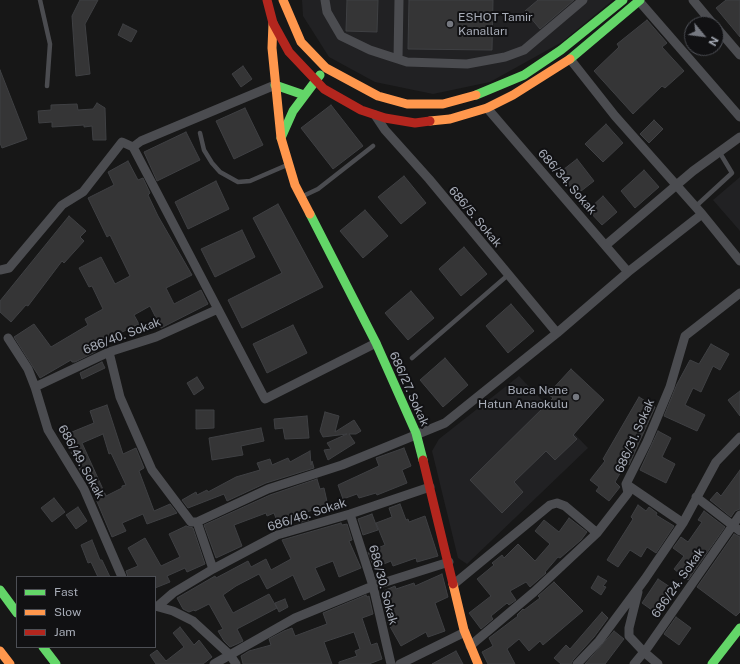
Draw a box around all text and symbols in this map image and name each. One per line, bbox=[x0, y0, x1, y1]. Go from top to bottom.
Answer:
place label: ESHOT Tamir Kanalları bbox=[458, 10, 533, 38]
north arrow bbox=[684, 16, 724, 56]
marker: ESHOT Tamir Kanalları bbox=[445, 19, 455, 29]
text: N bbox=[706, 35, 721, 48]
street label: 686/34. Sokak bbox=[535, 146, 599, 218]
street label: 686/5. Sokak bbox=[445, 184, 505, 250]
street label: 686/40. Sokak bbox=[81, 315, 163, 357]
street label: 686/27. Sokak bbox=[386, 350, 432, 428]
place label: Buca Nene Hatun Anaokulu bbox=[478, 383, 568, 411]
marker: Buca Nene Hatun Anaokulu bbox=[571, 392, 581, 402]
street label: 686/31. Sokak bbox=[612, 397, 658, 475]
street label: 686/49. Sokak bbox=[55, 423, 107, 501]
street label: 686/46. Sokak bbox=[266, 495, 348, 535]
street label: 686/30. Sokak bbox=[365, 544, 401, 626]
street label: 686/24. Sokak bbox=[649, 545, 707, 621]
legend bbox=[16, 576, 156, 648]
text: Fast bbox=[54, 585, 78, 599]
text: Slow bbox=[54, 605, 81, 619]
text: Jam bbox=[54, 625, 76, 639]

